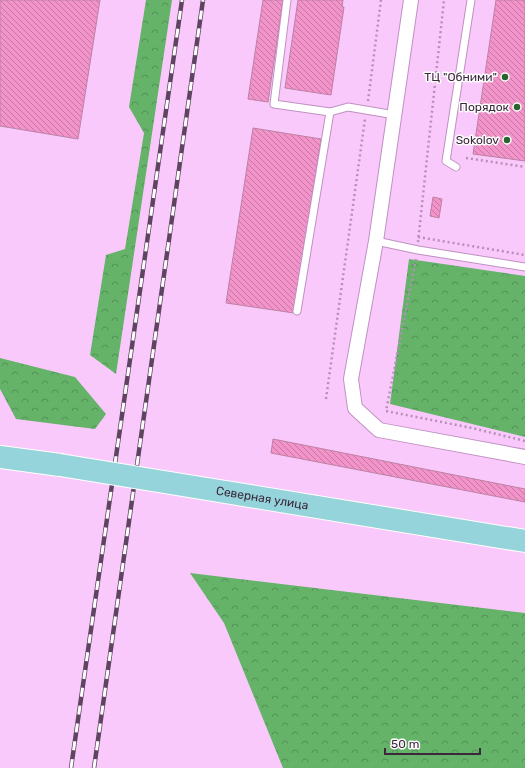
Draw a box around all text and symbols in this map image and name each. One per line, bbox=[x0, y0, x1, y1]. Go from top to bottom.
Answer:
place label: ТЦ "Обними" bbox=[424, 70, 497, 84]
marker: ТЦ "Обними" bbox=[500, 72, 510, 82]
place label: Порядок bbox=[459, 100, 510, 114]
marker: Порядок bbox=[512, 102, 522, 112]
place label: Sokolov bbox=[456, 133, 499, 147]
marker: Sokolov bbox=[502, 135, 512, 145]
street label: Северная улица bbox=[215, 484, 309, 512]
scale bar bbox=[385, 730, 480, 756]
text: 50 m bbox=[391, 737, 419, 751]

